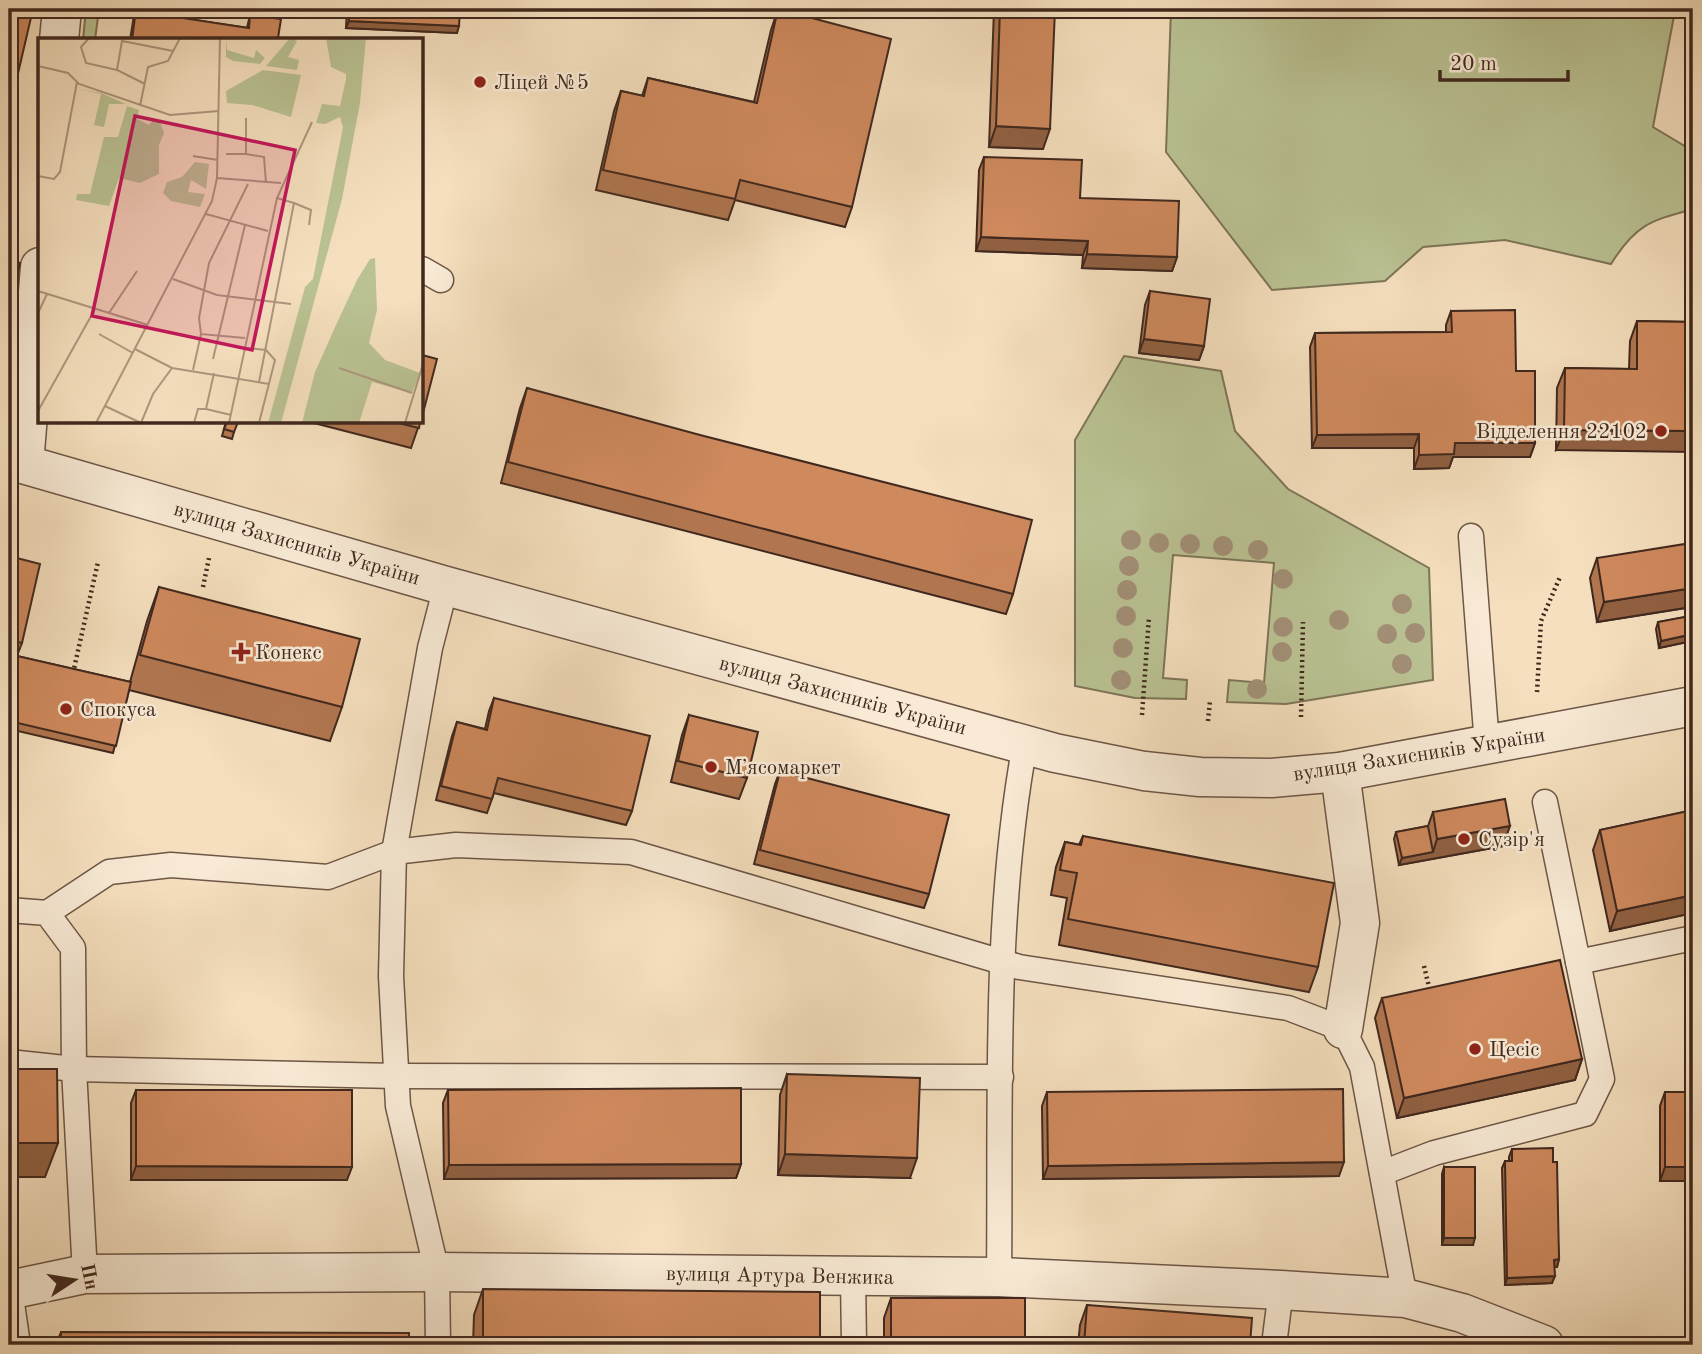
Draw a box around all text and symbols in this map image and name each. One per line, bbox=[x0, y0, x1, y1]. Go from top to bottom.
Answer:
inset map bbox=[38, 38, 424, 424]
scale bar bbox=[1440, 38, 1567, 82]
text: 20 m bbox=[1450, 54, 1497, 75]
place label: Ліцей №5 bbox=[494, 73, 589, 94]
marker: Ліцей №5 bbox=[472, 74, 488, 90]
place label: Відделення 22102 bbox=[1476, 422, 1647, 443]
marker: Відделення 22102 bbox=[1653, 423, 1669, 439]
street label: вулиця Захисників України bbox=[171, 499, 422, 590]
place label: Конекс bbox=[255, 643, 322, 664]
marker: Конекс bbox=[233, 644, 249, 660]
street label: вулиця Захисників України bbox=[717, 653, 968, 740]
place label: Спокуса bbox=[80, 700, 156, 721]
marker: Спокуса bbox=[58, 701, 74, 717]
street label: вулиця Захисників України bbox=[1292, 725, 1547, 786]
place label: Мʼясомаркет bbox=[725, 758, 841, 779]
marker: Мʼясомаркет bbox=[703, 759, 719, 775]
place label: Сузір'я bbox=[1478, 830, 1545, 851]
marker: Сузір'я bbox=[1456, 831, 1472, 847]
place label: Цесіс bbox=[1489, 1040, 1539, 1061]
marker: Цесіс bbox=[1467, 1041, 1483, 1057]
north arrow bbox=[38, 1246, 108, 1316]
text: Пн bbox=[76, 1262, 100, 1292]
street label: вулиця Артура Венжика bbox=[666, 1264, 894, 1289]

